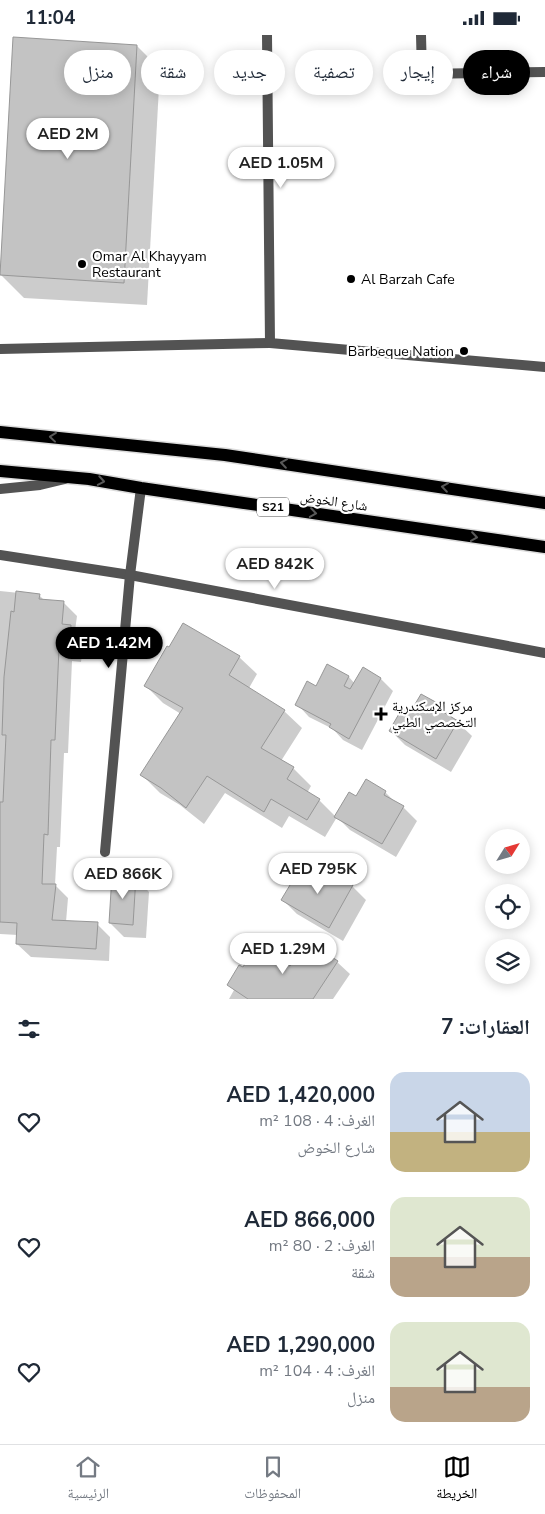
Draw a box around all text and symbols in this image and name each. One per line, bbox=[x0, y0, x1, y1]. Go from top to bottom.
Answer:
text: 11:04 bbox=[25, 5, 75, 31]
chip: منزل bbox=[64, 50, 131, 95]
chip: شقة bbox=[141, 50, 204, 95]
chip: جديد bbox=[214, 50, 285, 95]
chip: تصفية bbox=[295, 50, 373, 95]
chip: إيجار bbox=[383, 50, 453, 95]
chip: شراء bbox=[463, 50, 530, 95]
pin: AED 2M bbox=[27, 117, 109, 160]
text: AED 2M bbox=[37, 123, 99, 145]
pin: AED 1.05M bbox=[224, 147, 338, 189]
text: AED 1.05M bbox=[239, 152, 323, 174]
place label: Omar Al Khayyam Restaurant bbox=[92, 247, 207, 282]
marker: Omar Al Khayyam Restaurant bbox=[76, 258, 88, 270]
place label: Al Barzah Cafe bbox=[361, 270, 455, 289]
marker: Al Barzah Cafe bbox=[345, 273, 357, 285]
place label: Barbeque Nation bbox=[348, 342, 454, 361]
marker: Barbeque Nation bbox=[458, 345, 470, 357]
one-way arrow bbox=[49, 432, 57, 443]
one-way arrow bbox=[280, 459, 289, 469]
one-way arrow bbox=[96, 475, 105, 485]
one-way arrow bbox=[441, 483, 449, 493]
street label: شارع الخوض bbox=[299, 487, 369, 516]
road number: S21 bbox=[257, 497, 289, 517]
one-way arrow bbox=[309, 508, 318, 518]
one-way arrow bbox=[470, 531, 478, 542]
pin: AED 842K bbox=[223, 547, 327, 590]
text: AED 842K bbox=[236, 553, 314, 575]
pin: AED 1.42M bbox=[52, 627, 166, 669]
text: AED 1.42M bbox=[67, 632, 151, 654]
place label: مركز الإسكندرية التخصصي الطبي bbox=[392, 697, 476, 734]
marker: مركز الإسكندرية التخصصي الطبي bbox=[374, 707, 388, 721]
north arrow bbox=[485, 829, 530, 874]
map controls bbox=[485, 829, 530, 984]
pin: AED 795K bbox=[266, 853, 370, 895]
pin: AED 866K bbox=[71, 857, 175, 900]
text: AED 795K bbox=[279, 858, 357, 880]
text: AED 866K bbox=[84, 863, 162, 885]
button: locate bbox=[485, 884, 530, 929]
pin: AED 1.29M bbox=[226, 933, 340, 975]
text: AED 1.29M bbox=[241, 938, 325, 960]
button: layers bbox=[485, 939, 530, 984]
text: العقارات: 7 bbox=[441, 1013, 530, 1041]
icon: filters bbox=[15, 1015, 43, 1043]
text: AED 1,420,000 bbox=[227, 1081, 375, 1109]
icon: home bbox=[430, 1092, 490, 1152]
icon: heart bbox=[15, 1108, 43, 1136]
text: الغرف: 4 · 108 m² bbox=[259, 1110, 375, 1132]
text: شارع الخوض bbox=[298, 1137, 375, 1159]
text: AED 866,000 bbox=[244, 1206, 375, 1234]
icon: home bbox=[430, 1217, 490, 1277]
icon: heart bbox=[15, 1233, 43, 1261]
text: الغرف: 2 · 80 m² bbox=[269, 1235, 375, 1257]
text: شقة bbox=[351, 1262, 375, 1284]
text: AED 1,290,000 bbox=[227, 1331, 375, 1359]
icon: home bbox=[430, 1342, 490, 1402]
icon: heart bbox=[15, 1358, 43, 1386]
text: الغرف: 4 · 104 m² bbox=[259, 1360, 375, 1382]
text: منزل bbox=[347, 1387, 375, 1409]
tab: الرئيسية bbox=[68, 1453, 109, 1507]
tab: المحفوظات bbox=[244, 1453, 301, 1507]
tab: الخريطة bbox=[436, 1453, 477, 1507]

